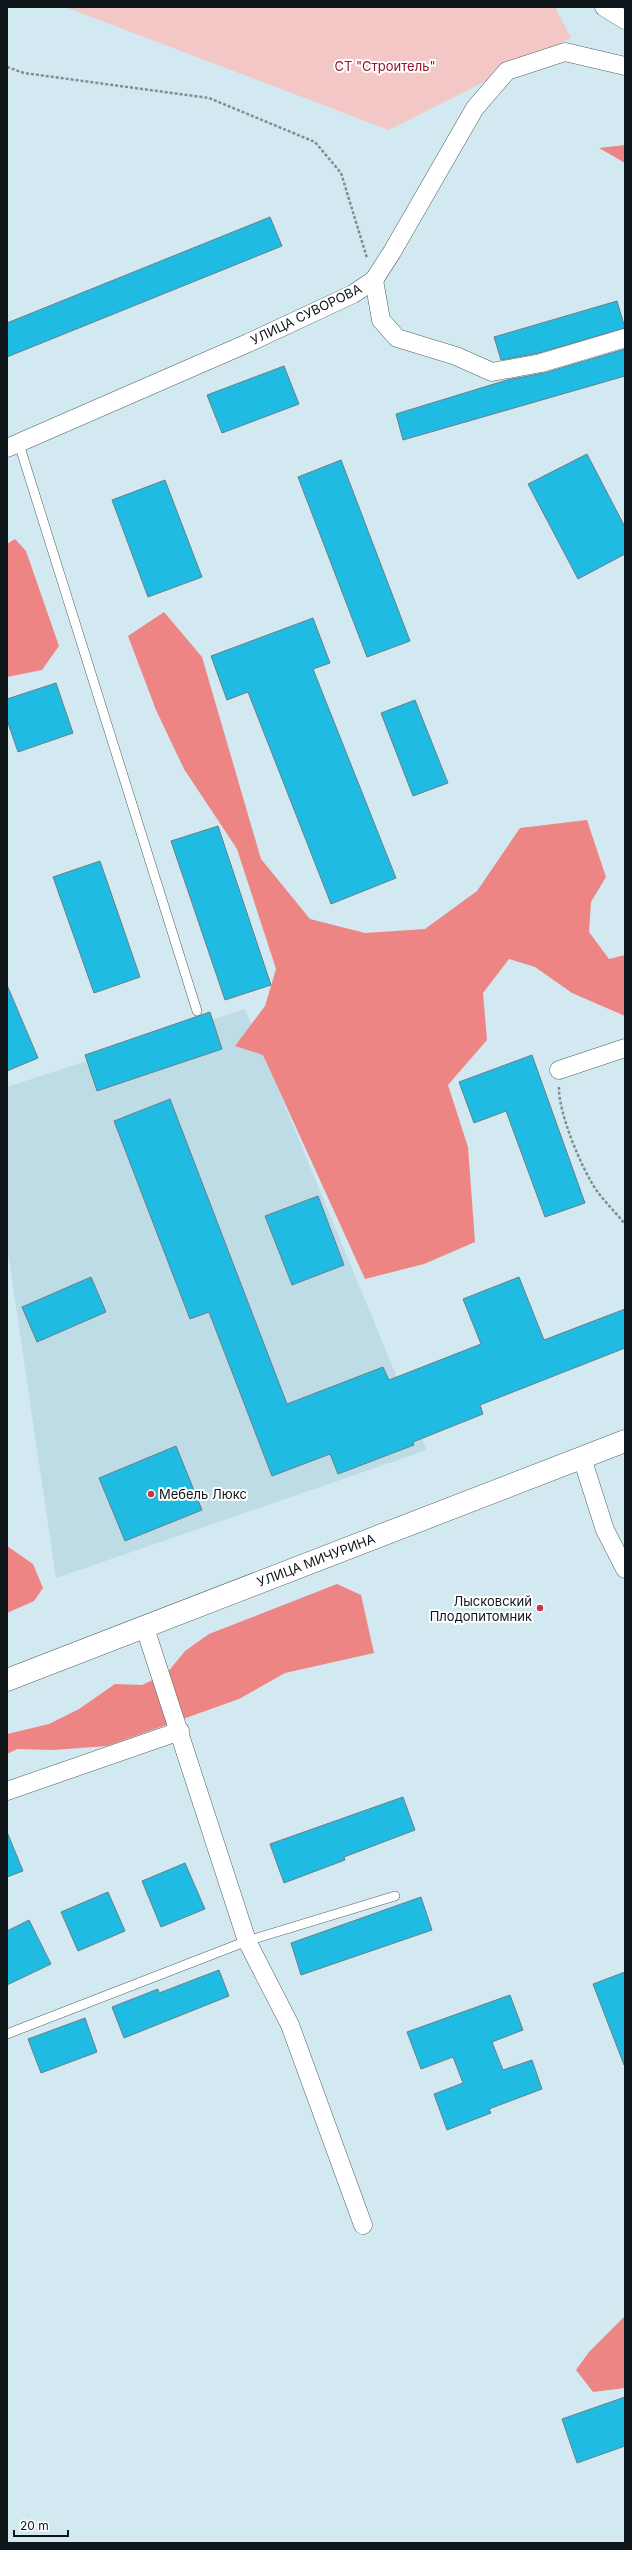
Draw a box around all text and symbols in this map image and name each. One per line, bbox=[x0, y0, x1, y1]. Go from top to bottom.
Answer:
park label: СТ "Строитель" bbox=[334, 58, 436, 74]
street label: УЛИЦА СУВОРОВА bbox=[248, 280, 364, 348]
place label: Мебель Люкс bbox=[159, 1486, 247, 1502]
marker: Мебель Люкс bbox=[146, 1489, 156, 1499]
street label: УЛИЦА МИЧУРИНА bbox=[255, 1530, 377, 1590]
place label: Лысковский Плодопитомник bbox=[430, 1593, 532, 1624]
marker: Лысковский Плодопитомник bbox=[535, 1603, 545, 1613]
scale bar bbox=[14, 2512, 68, 2538]
text: 20 m bbox=[20, 2518, 49, 2533]

